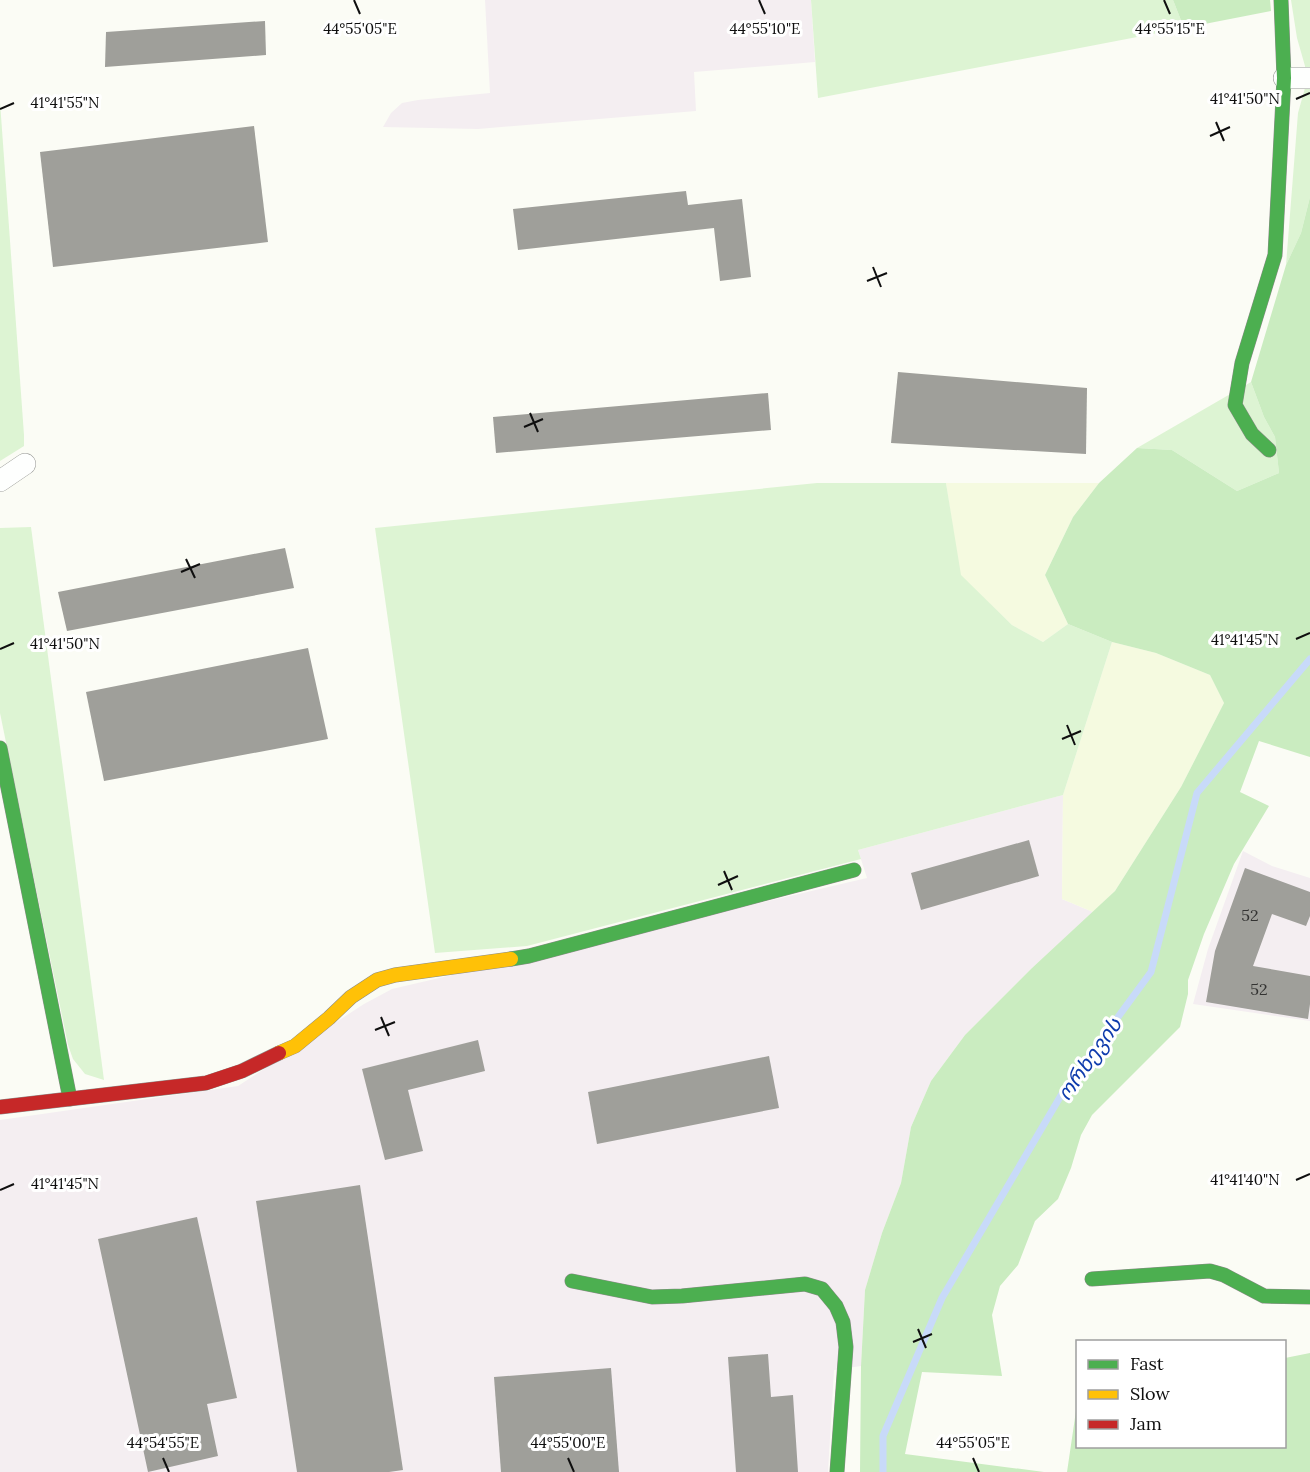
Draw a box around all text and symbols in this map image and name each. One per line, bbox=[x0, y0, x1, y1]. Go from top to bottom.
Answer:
text: 44°55'05"E bbox=[323, 19, 397, 38]
text: 44°55'10"E bbox=[730, 19, 800, 38]
text: 44°55'15"E bbox=[1135, 19, 1205, 38]
text: 41°41'50"N bbox=[1210, 89, 1280, 108]
text: 41°41'55"N bbox=[31, 93, 99, 112]
text: 41°41'45"N bbox=[1211, 630, 1279, 649]
text: 41°41'50"N bbox=[30, 634, 100, 653]
house number: 52 bbox=[1241, 905, 1259, 925]
house number: 52 bbox=[1250, 979, 1268, 999]
water label: ორხევის bbox=[1051, 1011, 1128, 1106]
text: 41°41'40"N bbox=[1210, 1170, 1280, 1189]
text: 41°41'45"N bbox=[31, 1174, 99, 1193]
legend bbox=[1076, 1340, 1286, 1448]
text: Fast bbox=[1130, 1352, 1164, 1375]
text: Slow bbox=[1130, 1382, 1170, 1405]
text: Jam bbox=[1129, 1412, 1162, 1435]
text: 44°54'55"E bbox=[127, 1433, 199, 1452]
text: 44°55'00"E bbox=[531, 1433, 605, 1452]
text: 44°55'05"E bbox=[936, 1433, 1010, 1452]

